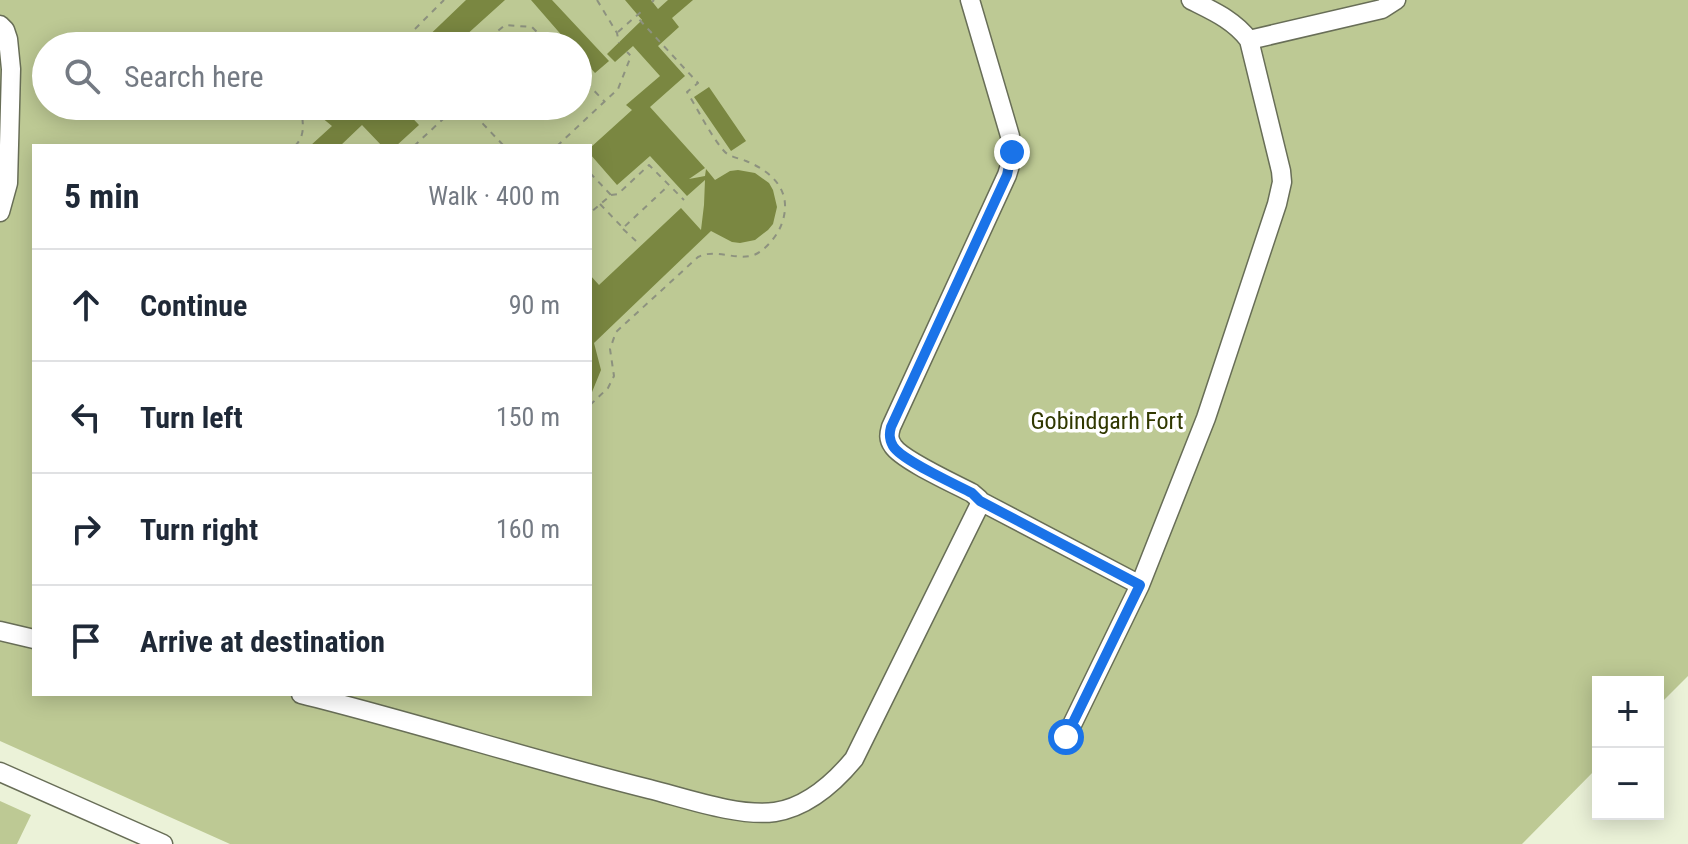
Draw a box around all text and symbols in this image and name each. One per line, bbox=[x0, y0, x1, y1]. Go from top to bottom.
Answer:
search box bbox=[32, 32, 592, 120]
icon: search bbox=[60, 54, 104, 98]
text: Search here bbox=[124, 59, 264, 94]
route end bbox=[994, 134, 1030, 170]
text: 5 min bbox=[64, 176, 140, 216]
text: Walk · 400 m bbox=[428, 181, 560, 211]
icon: ahead bbox=[64, 283, 108, 327]
text: Continue bbox=[140, 288, 247, 323]
text: 90 m bbox=[509, 290, 560, 320]
icon: left bbox=[64, 395, 108, 439]
text: Turn left bbox=[140, 400, 243, 435]
text: 150 m bbox=[496, 402, 560, 432]
park label: Gobindgarh Fort bbox=[1030, 407, 1184, 435]
icon: right bbox=[64, 507, 108, 551]
text: Turn right bbox=[140, 512, 258, 547]
text: 160 m bbox=[496, 514, 560, 544]
icon: arrive bbox=[64, 619, 108, 663]
text: Arrive at destination bbox=[140, 624, 385, 659]
map controls bbox=[1592, 676, 1664, 820]
button: + bbox=[1592, 676, 1664, 748]
route start bbox=[1048, 719, 1084, 755]
button: − bbox=[1592, 748, 1664, 820]

